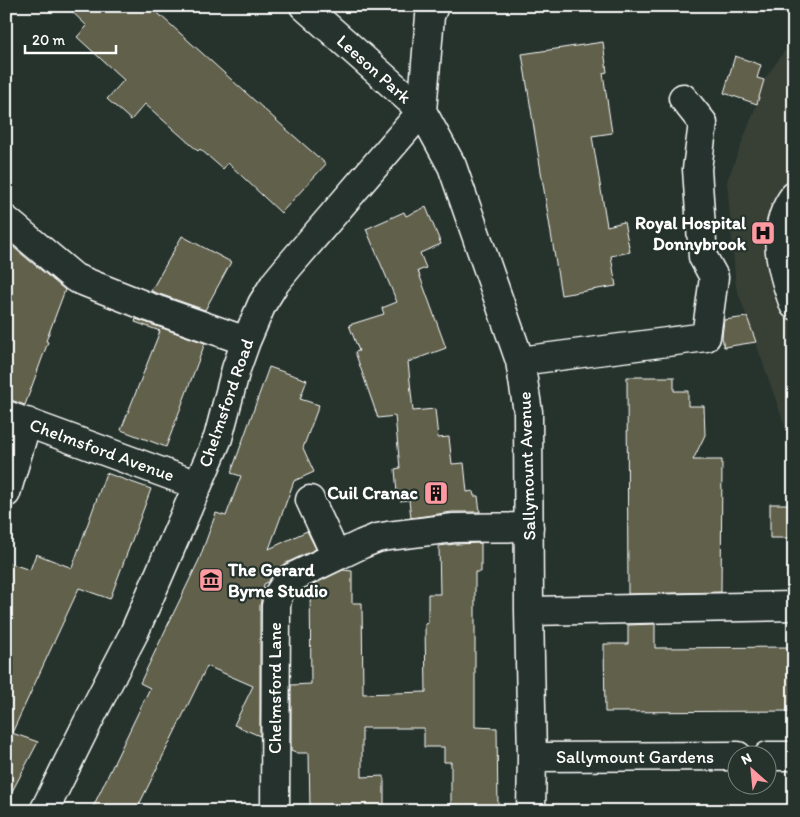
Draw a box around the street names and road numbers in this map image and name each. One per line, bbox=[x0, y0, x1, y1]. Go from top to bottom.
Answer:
street label: Leeson Park bbox=[332, 30, 416, 109]
street label: Chelmsford Road bbox=[194, 336, 258, 470]
street label: Sallymount Avenue bbox=[513, 391, 541, 541]
street label: Chelmsford Avenue bbox=[27, 414, 177, 486]
street label: Chelmsford Lane bbox=[264, 622, 286, 754]
street label: Sallymount Gardens bbox=[556, 746, 714, 768]

